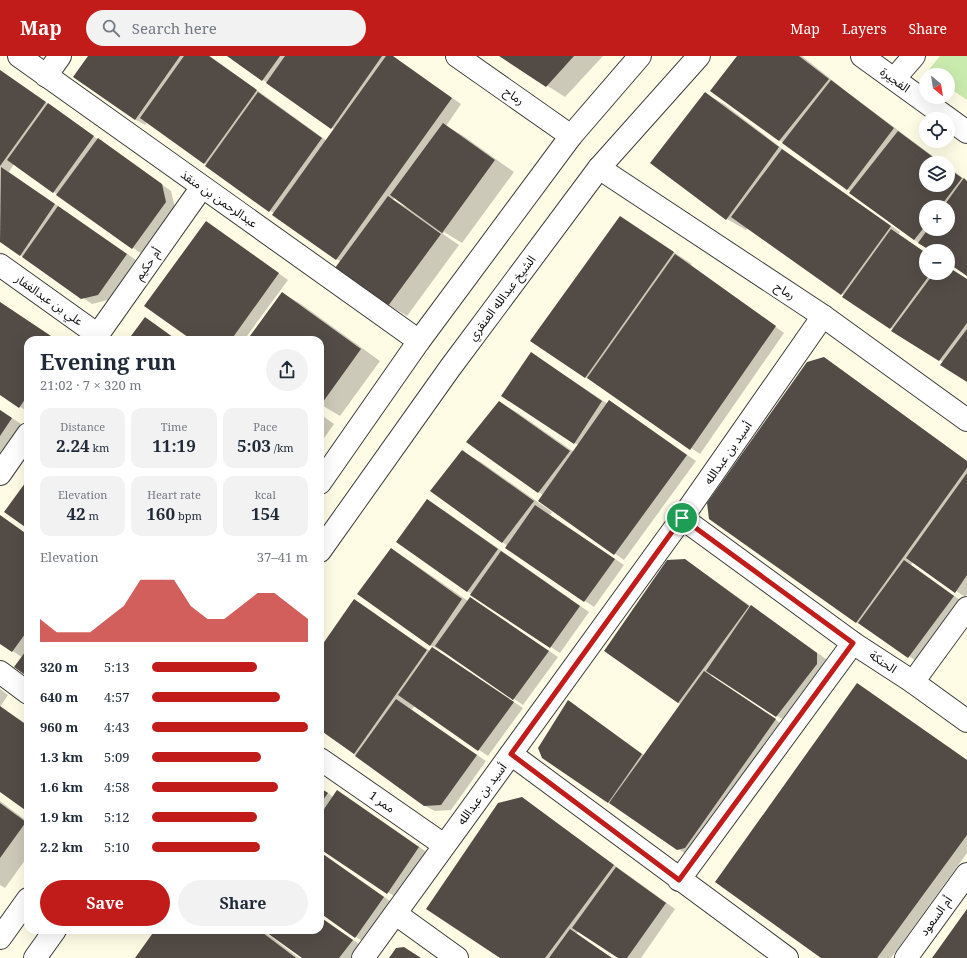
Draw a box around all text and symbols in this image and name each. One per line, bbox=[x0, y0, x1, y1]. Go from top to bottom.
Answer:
search box bbox=[86, 10, 366, 46]
text: Map bbox=[20, 15, 62, 41]
icon: search bbox=[100, 17, 122, 39]
text: Search here bbox=[132, 18, 217, 38]
text: Map bbox=[790, 19, 820, 38]
text: Layers bbox=[842, 19, 887, 38]
text: Share bbox=[909, 19, 947, 38]
street label: الفجيرة bbox=[877, 63, 914, 96]
north arrow bbox=[919, 68, 955, 104]
map controls bbox=[919, 68, 955, 280]
street label: رماح bbox=[500, 82, 528, 110]
button: locate bbox=[919, 112, 955, 148]
button: layers bbox=[919, 156, 955, 192]
street label: عبدالرحمن بن منقذ bbox=[177, 166, 261, 232]
button: + bbox=[919, 200, 955, 236]
street label: أم حكيم bbox=[130, 244, 166, 284]
button: − bbox=[919, 244, 955, 280]
street label: الشيخ عبدالله العنقري bbox=[464, 251, 541, 345]
street label: علي بن عبدالغفار bbox=[10, 269, 87, 331]
street label: رماح bbox=[771, 278, 799, 304]
text: Evening run bbox=[40, 346, 176, 376]
button: share bbox=[266, 349, 308, 391]
text: 21:02 · 7 × 320 m bbox=[40, 376, 142, 394]
street label: أسيد بن عبدالله bbox=[700, 418, 756, 488]
text: Distance bbox=[60, 419, 105, 434]
text: Time bbox=[161, 419, 187, 434]
text: Pace bbox=[253, 419, 277, 434]
text: 2.24 bbox=[56, 434, 90, 457]
text: 11:19 bbox=[152, 434, 196, 457]
text: 5:03 bbox=[237, 434, 271, 457]
text: km bbox=[90, 440, 109, 455]
text: /km bbox=[271, 440, 294, 455]
text: Elevation bbox=[58, 487, 107, 502]
text: Heart rate bbox=[147, 487, 201, 502]
text: kcal bbox=[255, 487, 276, 502]
pin bbox=[665, 501, 699, 535]
text: 42 bbox=[66, 502, 86, 525]
text: 160 bbox=[146, 502, 175, 525]
text: 154 bbox=[251, 502, 280, 525]
icon: arrive bbox=[671, 507, 693, 529]
text: m bbox=[86, 508, 99, 523]
text: bpm bbox=[175, 508, 202, 523]
text: Elevation bbox=[40, 548, 99, 566]
text: 37–41 m bbox=[257, 548, 308, 566]
street label: الحنكة bbox=[866, 646, 900, 677]
text: 320 m bbox=[40, 658, 78, 676]
text: 5:13 bbox=[104, 658, 130, 676]
text: 640 m bbox=[40, 688, 78, 706]
text: 4:57 bbox=[104, 688, 130, 706]
text: 960 m bbox=[40, 718, 78, 736]
text: 4:43 bbox=[104, 718, 130, 736]
text: 1.3 km bbox=[40, 748, 83, 766]
text: 5:09 bbox=[104, 748, 130, 766]
street label: أسيد بن عبدالله bbox=[453, 759, 511, 828]
text: 1.6 km bbox=[40, 778, 83, 796]
text: 4:58 bbox=[104, 778, 130, 796]
street label: ممر 1 bbox=[366, 787, 399, 817]
text: 1.9 km bbox=[40, 808, 83, 826]
text: 5:12 bbox=[104, 808, 130, 826]
text: 2.2 km bbox=[40, 838, 83, 856]
text: 5:10 bbox=[104, 838, 130, 856]
button: Save bbox=[40, 880, 170, 926]
button: Share bbox=[178, 880, 308, 926]
street label: أم السعود bbox=[915, 892, 957, 940]

